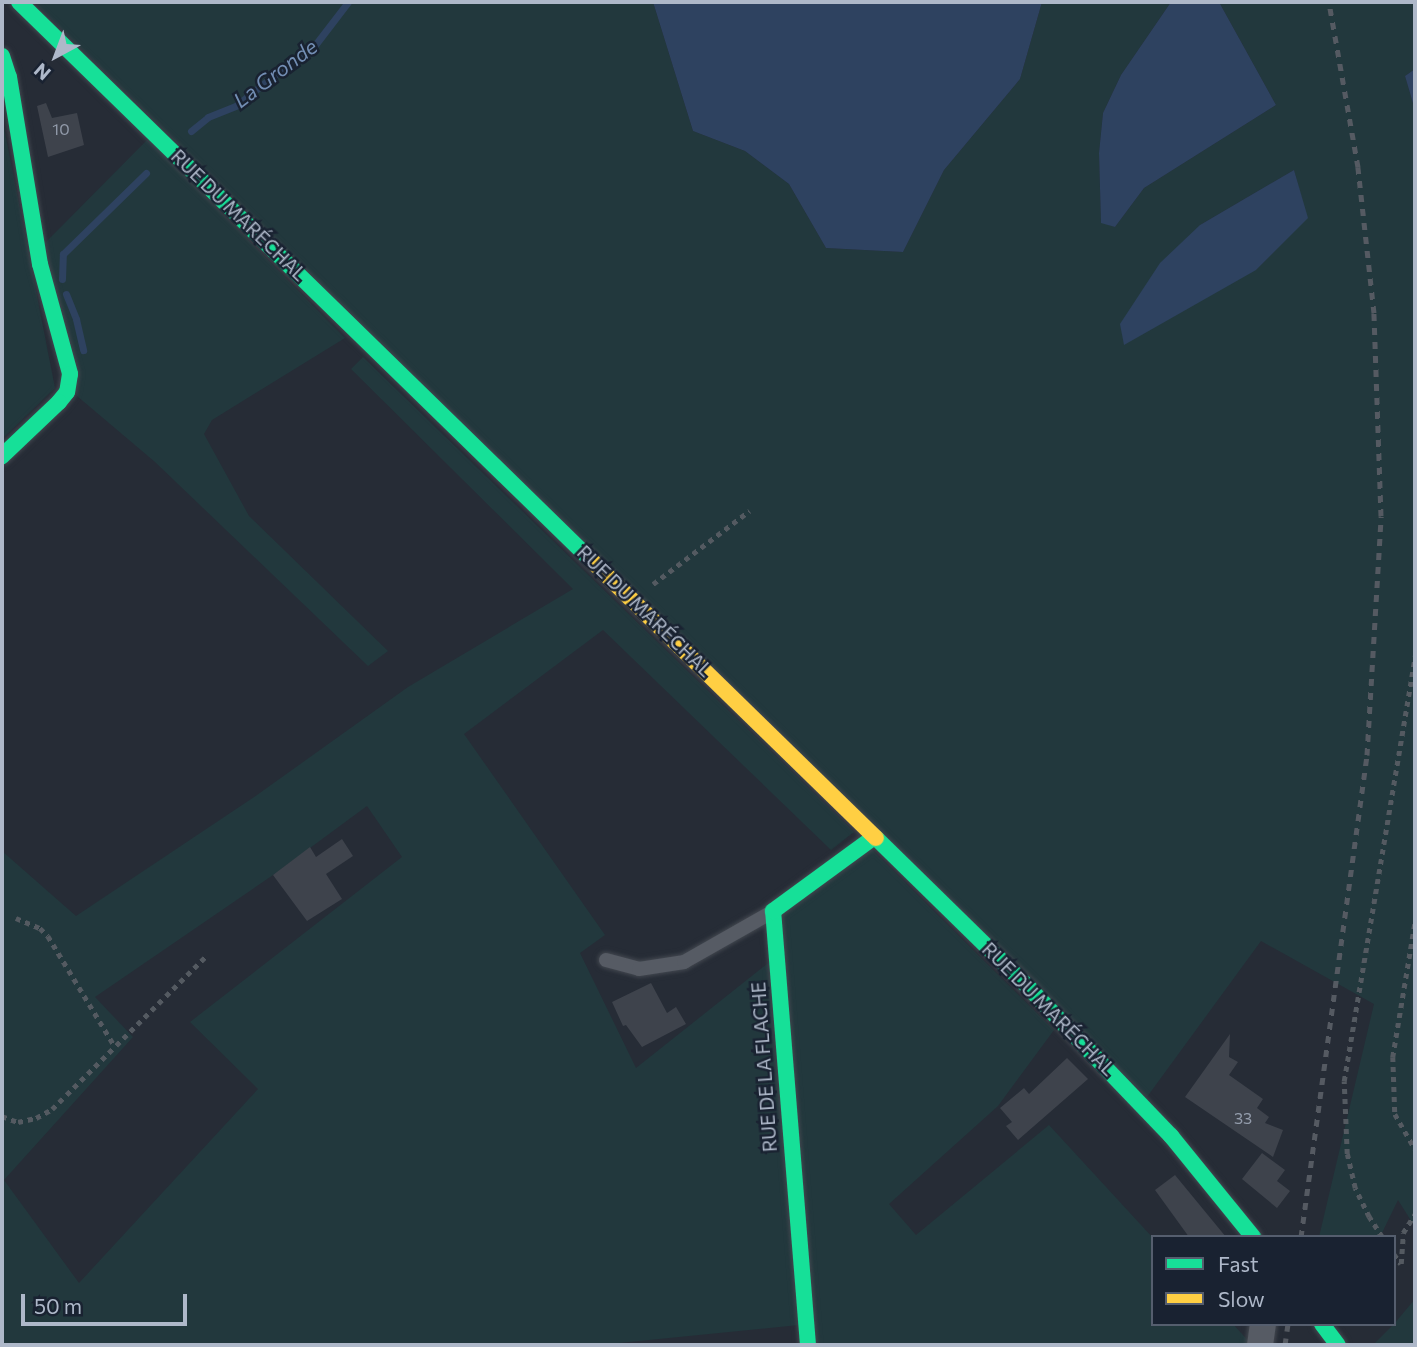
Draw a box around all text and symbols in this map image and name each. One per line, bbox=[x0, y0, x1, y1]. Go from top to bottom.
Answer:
north arrow bbox=[21, 21, 91, 91]
water label: La Gronde bbox=[228, 33, 322, 113]
text: N bbox=[29, 59, 55, 86]
house number: 10 bbox=[52, 119, 70, 139]
street label: RUE DU MARÉCHAL bbox=[167, 145, 311, 285]
street label: RUE DU MARÉCHAL bbox=[573, 541, 717, 681]
street label: RUE DU MARÉCHAL bbox=[978, 938, 1120, 1080]
street label: RUE DE LA FLACHE bbox=[747, 981, 781, 1153]
house number: 33 bbox=[1234, 1108, 1252, 1128]
legend bbox=[1151, 1235, 1396, 1326]
text: Fast bbox=[1218, 1251, 1259, 1276]
scale bar bbox=[24, 1280, 191, 1324]
text: Slow bbox=[1218, 1286, 1265, 1311]
text: 50 m bbox=[34, 1293, 82, 1318]

